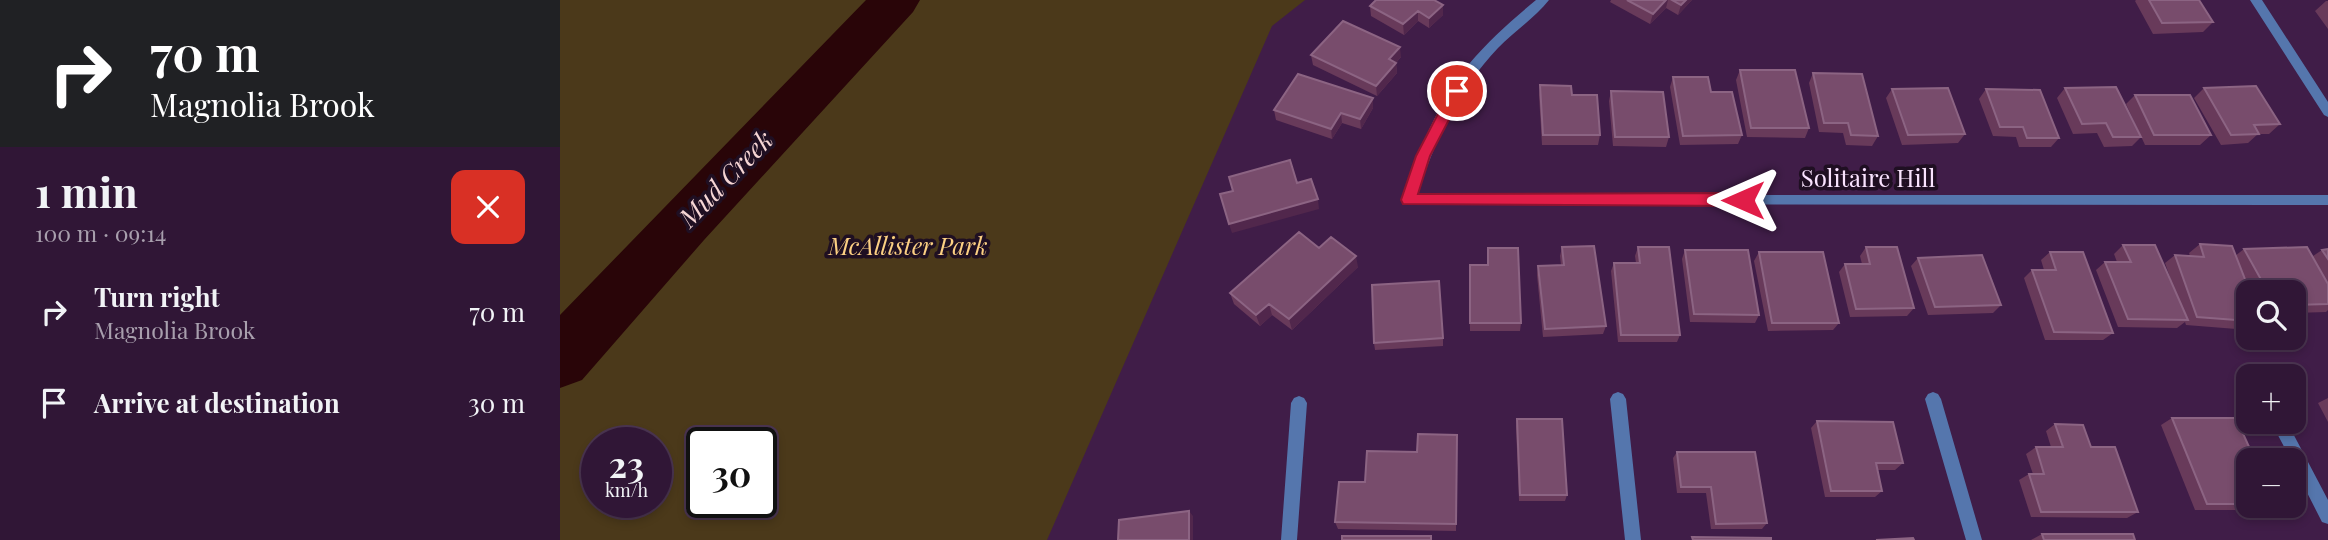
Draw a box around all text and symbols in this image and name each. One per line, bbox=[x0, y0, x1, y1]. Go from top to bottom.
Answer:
text: 70 m bbox=[150, 19, 260, 84]
icon: right bbox=[35, 28, 126, 119]
pin bbox=[1427, 61, 1487, 121]
icon: arrive bbox=[1438, 72, 1476, 110]
text: Magnolia Brook bbox=[150, 82, 375, 125]
water label: Mud Creek bbox=[670, 122, 780, 235]
street label: Solitaire Hill bbox=[1801, 161, 1935, 193]
text: 1 min bbox=[35, 163, 138, 219]
position arrow bbox=[1706, 163, 1780, 237]
button: close bbox=[451, 170, 525, 244]
text: 100 m · 09:14 bbox=[35, 217, 166, 248]
park label: McAllister Park bbox=[827, 229, 988, 261]
text: Turn right bbox=[94, 279, 220, 314]
map controls bbox=[2236, 280, 2306, 518]
button: search bbox=[2236, 280, 2306, 350]
icon: right bbox=[35, 293, 73, 331]
text: 70 m bbox=[469, 294, 525, 329]
text: Magnolia Brook bbox=[94, 314, 255, 345]
button: + bbox=[2236, 364, 2306, 434]
icon: arrive bbox=[35, 384, 73, 422]
text: Arrive at destination bbox=[94, 385, 340, 420]
text: 30 m bbox=[468, 385, 525, 420]
speed limit sign: 30 bbox=[686, 427, 777, 518]
text: 23 bbox=[609, 440, 644, 487]
button: − bbox=[2236, 448, 2306, 518]
text: km/h bbox=[605, 478, 648, 502]

